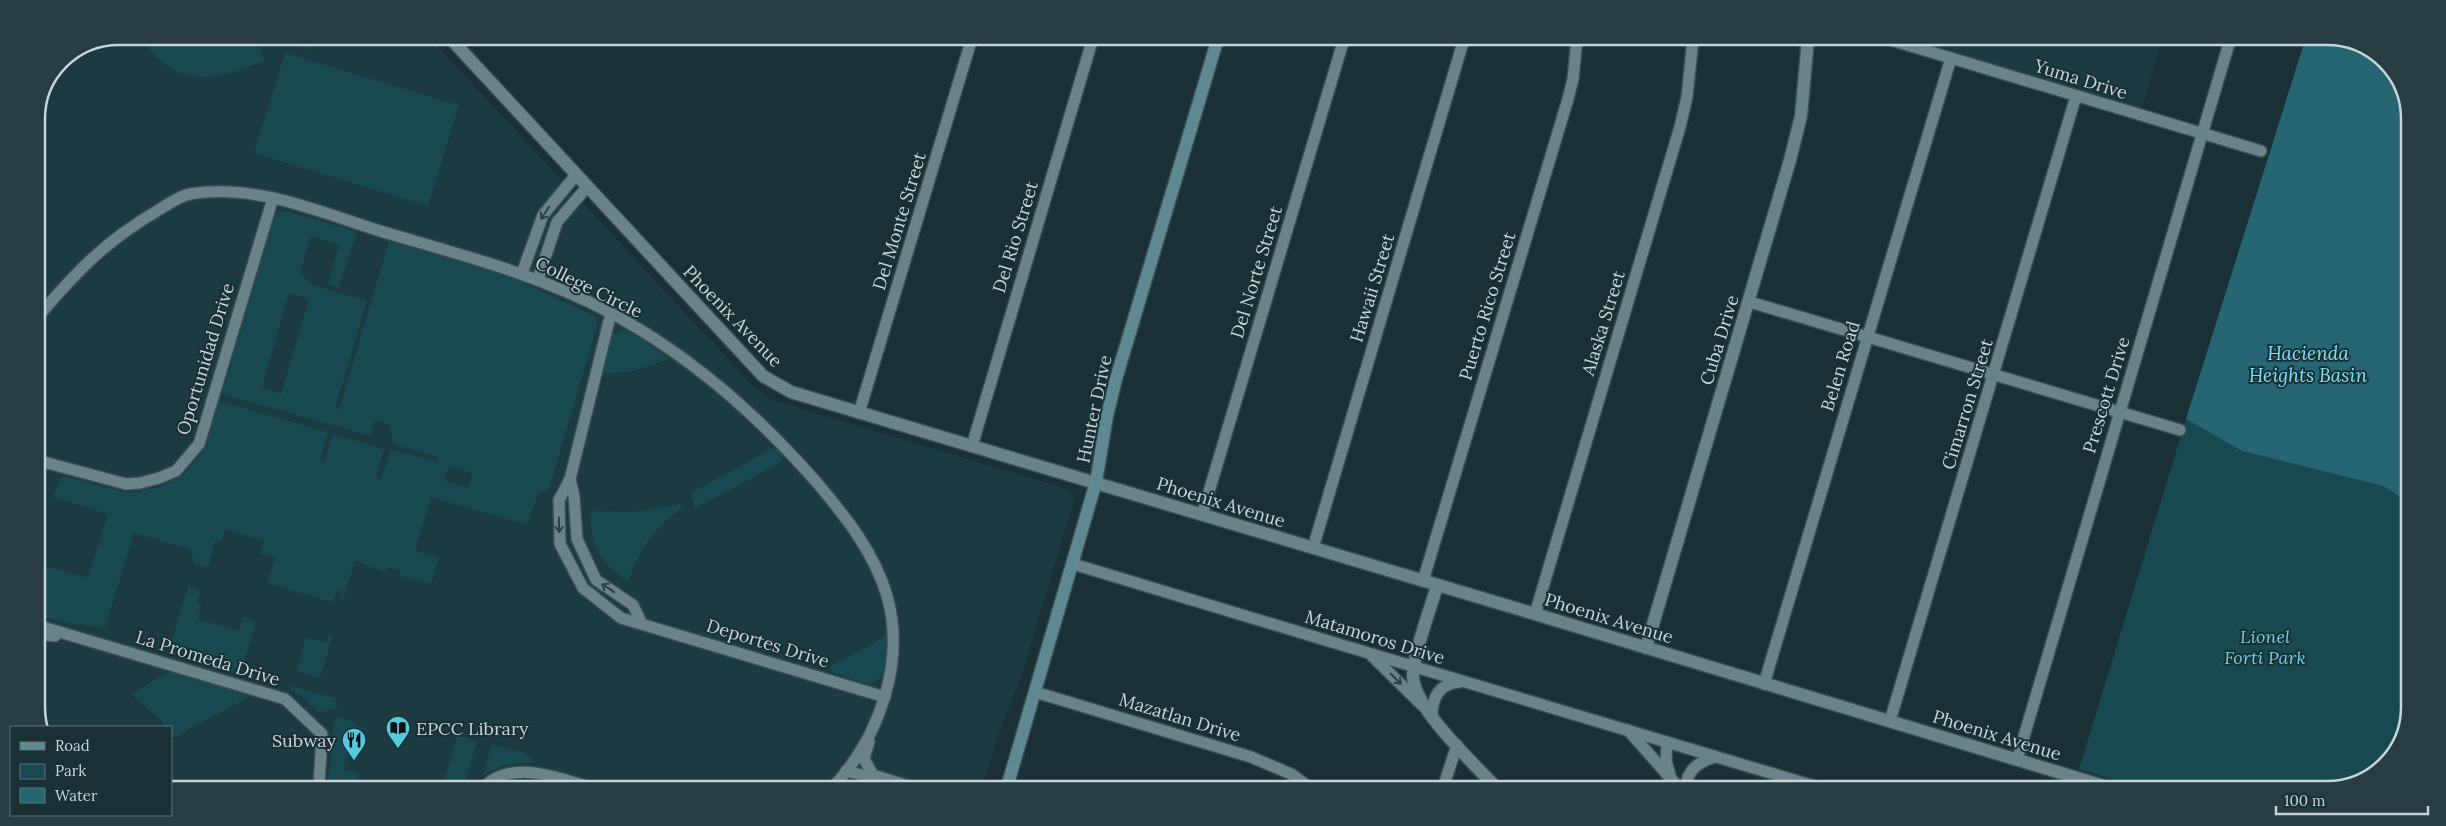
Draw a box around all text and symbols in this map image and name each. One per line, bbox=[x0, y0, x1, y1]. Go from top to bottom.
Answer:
street label: Yuma Drive bbox=[2031, 54, 2131, 104]
street label: Del Monte Street bbox=[867, 149, 931, 293]
street label: Del Rio Street bbox=[987, 178, 1043, 296]
street label: Del Norte Street bbox=[1225, 203, 1287, 341]
one-way arrow bbox=[540, 206, 550, 220]
street label: Puerto Rico Street bbox=[1454, 229, 1520, 383]
street label: Hawaii Street bbox=[1345, 231, 1399, 345]
street label: College Circle bbox=[532, 251, 647, 323]
street label: Phoenix Avenue bbox=[678, 260, 788, 372]
street label: Alaska Street bbox=[1576, 268, 1630, 379]
street label: Oportunidad Drive bbox=[171, 280, 239, 438]
street label: Cuba Drive bbox=[1694, 292, 1744, 388]
street label: Belen Road bbox=[1815, 318, 1865, 414]
street label: Prescott Drive bbox=[2077, 334, 2135, 456]
street label: Cimarron Street bbox=[1936, 336, 1998, 472]
water label: Hacienda Heights Basin bbox=[2249, 341, 2368, 387]
street label: Hunter Drive bbox=[1071, 353, 1117, 465]
street label: Phoenix Avenue bbox=[1154, 472, 1288, 533]
one-way arrow bbox=[554, 516, 564, 533]
one-way arrow bbox=[602, 583, 616, 593]
street label: Phoenix Avenue bbox=[1542, 588, 1676, 649]
street label: Matamoros Drive bbox=[1302, 605, 1448, 669]
street label: Deportes Drive bbox=[704, 613, 832, 673]
street label: La Promeda Drive bbox=[133, 625, 283, 691]
park label: Lionel Forti Park bbox=[2224, 625, 2306, 669]
one-way arrow bbox=[1390, 673, 1402, 686]
street label: Mazatlan Drive bbox=[1116, 688, 1244, 746]
street label: Phoenix Avenue bbox=[1930, 705, 2064, 766]
library icon: EPCC Library bbox=[385, 715, 411, 749]
place label: EPCC Library bbox=[416, 717, 529, 740]
legend bbox=[10, 726, 172, 816]
restaurant icon: Subway bbox=[341, 727, 367, 761]
place label: Subway bbox=[272, 729, 336, 752]
text: Road bbox=[55, 736, 90, 755]
text: Park bbox=[55, 761, 86, 780]
scale bar bbox=[2276, 784, 2428, 816]
text: Water bbox=[55, 786, 98, 805]
text: 100 m bbox=[2284, 791, 2325, 810]

